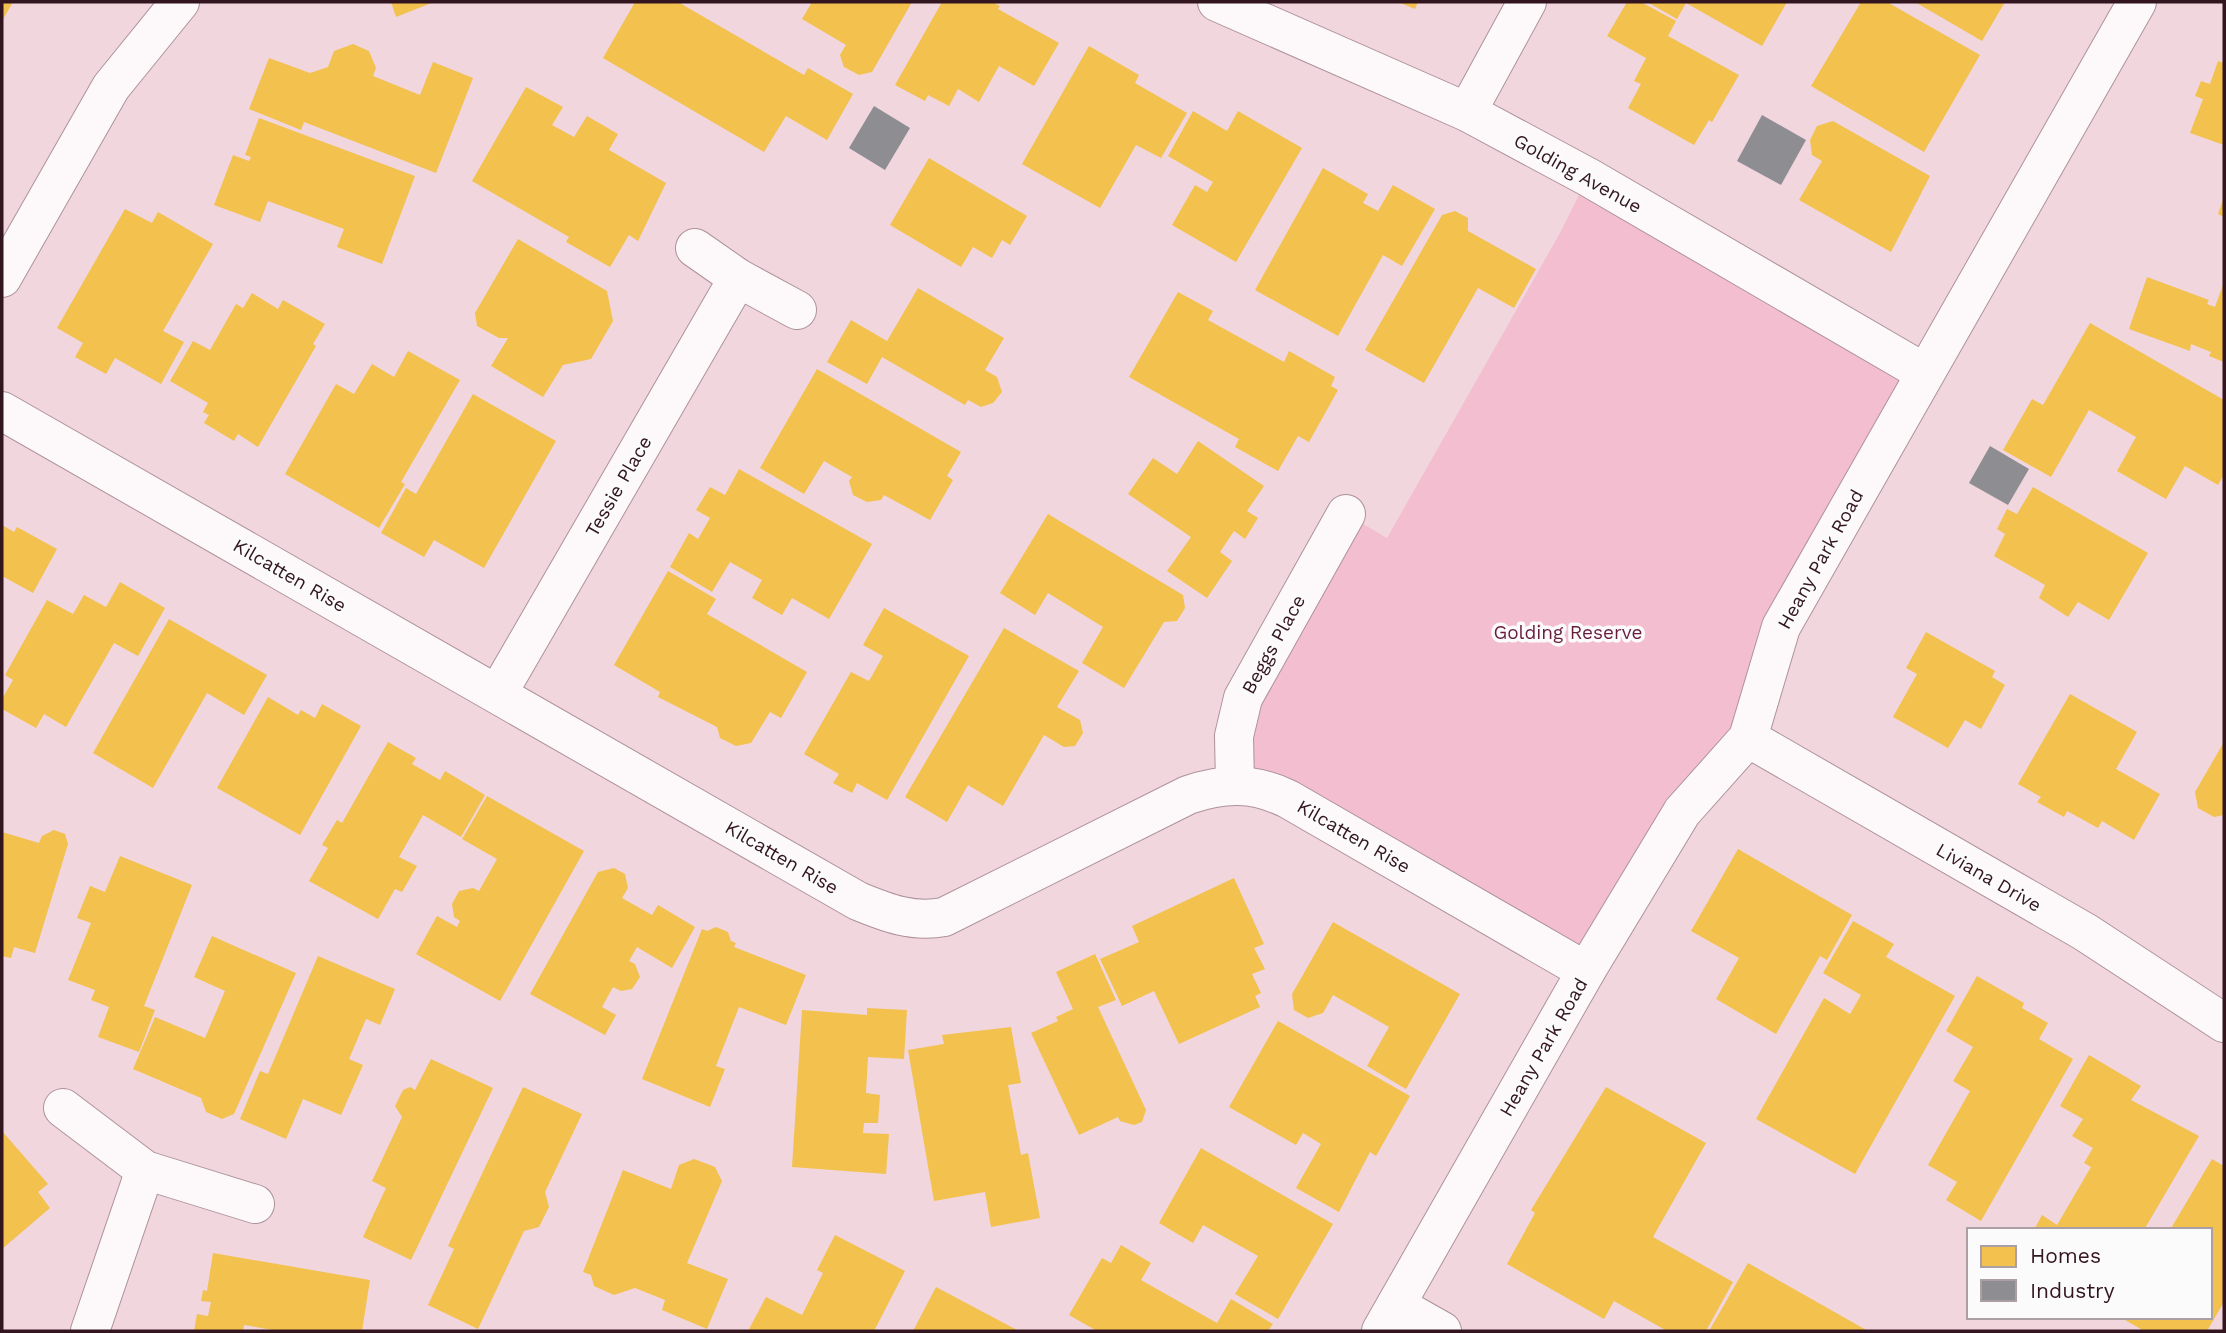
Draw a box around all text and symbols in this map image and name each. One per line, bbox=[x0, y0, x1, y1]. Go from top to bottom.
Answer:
street label: Golding Avenue bbox=[1510, 129, 1646, 218]
street label: Tessie Place bbox=[580, 432, 657, 541]
street label: Heany Park Road bbox=[1773, 485, 1868, 633]
street label: Kilcatten Rise bbox=[229, 534, 350, 617]
street label: Beggs Place bbox=[1237, 591, 1310, 698]
park label: Golding Reserve bbox=[1493, 621, 1643, 644]
street label: Kilcatten Rise bbox=[1293, 795, 1414, 878]
street label: Kilcatten Rise bbox=[721, 816, 842, 899]
street label: Liviana Drive bbox=[1932, 838, 2046, 917]
street label: Heany Park Road bbox=[1494, 974, 1592, 1121]
legend bbox=[1967, 1228, 2212, 1319]
text: Homes bbox=[2030, 1243, 2101, 1268]
text: Industry bbox=[2030, 1278, 2115, 1303]

